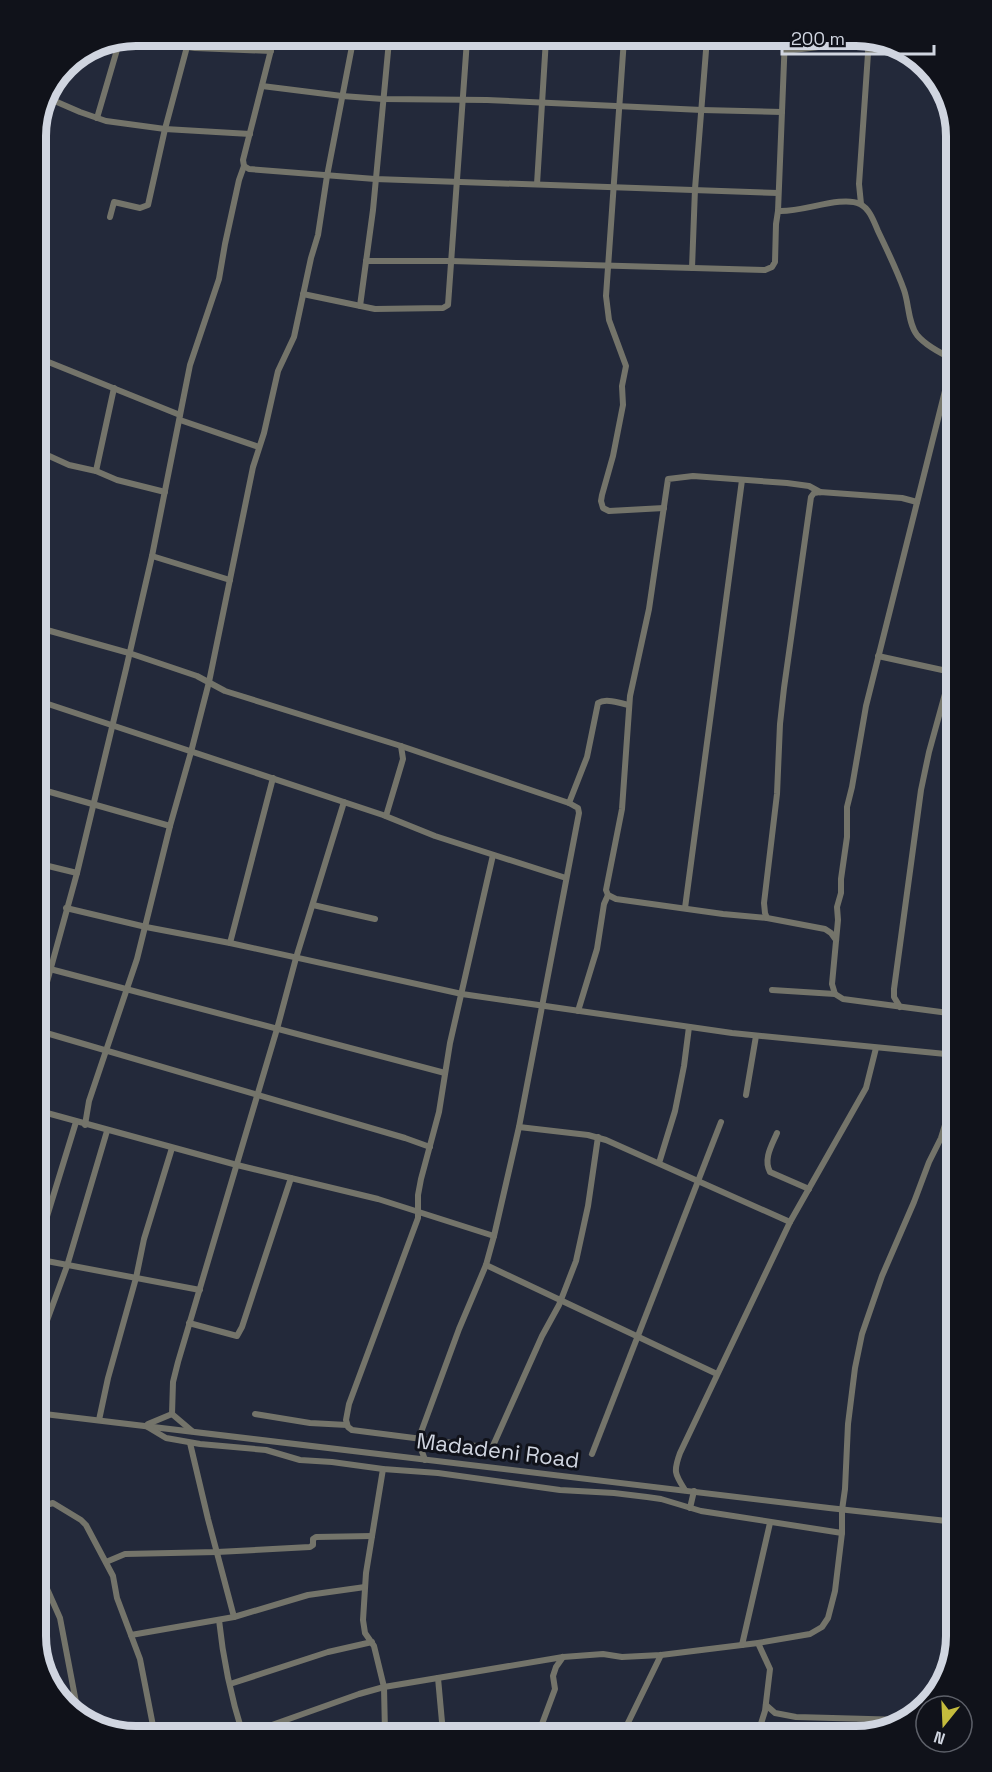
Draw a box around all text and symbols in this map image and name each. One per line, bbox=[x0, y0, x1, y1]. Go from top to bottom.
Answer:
scale bar bbox=[782, 18, 934, 56]
text: 200 m bbox=[791, 27, 845, 50]
street label: Madadeni Road bbox=[415, 1426, 581, 1474]
north arrow bbox=[914, 1694, 974, 1754]
text: N bbox=[931, 1726, 948, 1749]

